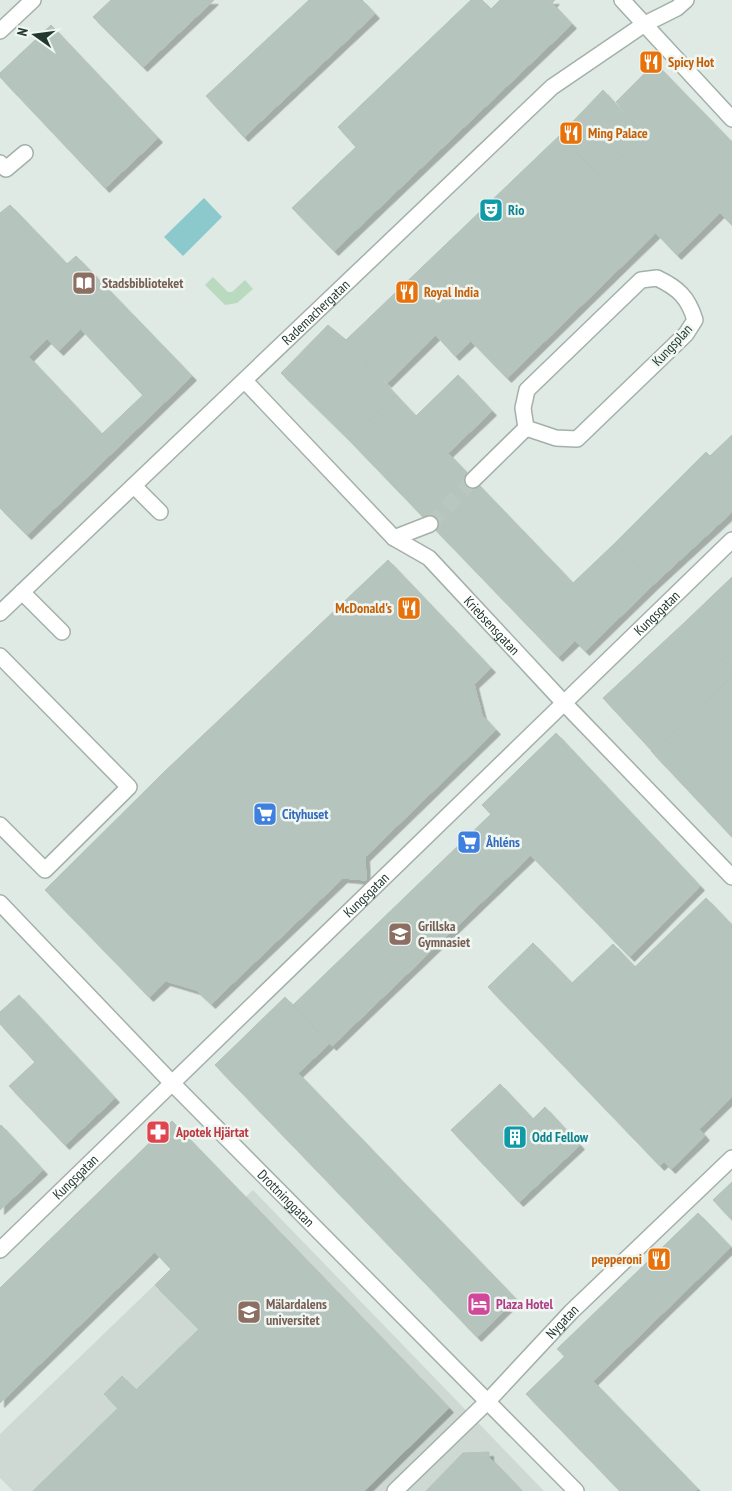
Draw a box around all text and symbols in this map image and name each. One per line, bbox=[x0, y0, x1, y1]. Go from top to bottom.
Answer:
north arrow bbox=[10, 10, 60, 60]
text: N bbox=[13, 26, 32, 38]
restaurant icon: Spicy Hot bbox=[638, 49, 664, 75]
place label: Spicy Hot bbox=[668, 53, 714, 71]
restaurant icon: Ming Palace bbox=[558, 120, 584, 146]
place label: Ming Palace bbox=[588, 124, 648, 142]
theatre icon: Rio bbox=[478, 197, 504, 223]
place label: Rio bbox=[508, 201, 524, 219]
library icon: Stadsbiblioteket bbox=[71, 270, 97, 296]
place label: Stadsbiblioteket bbox=[102, 274, 183, 292]
street label: Rademachergatan bbox=[278, 276, 353, 349]
restaurant icon: Royal India bbox=[394, 279, 420, 305]
place label: Royal India bbox=[424, 283, 479, 301]
street label: Kungsplan bbox=[648, 320, 696, 370]
street label: Kungsgatan bbox=[630, 587, 683, 639]
street label: Kriebsensgatan bbox=[460, 592, 524, 659]
restaurant icon: McDonald's bbox=[396, 595, 422, 621]
place label: McDonald's bbox=[335, 599, 392, 617]
supermarket icon: Cityhuset bbox=[252, 801, 278, 827]
place label: Cityhuset bbox=[282, 805, 328, 823]
supermarket icon: Åhléns bbox=[456, 829, 482, 855]
place label: Åhléns bbox=[485, 833, 520, 851]
street label: Kungsgatan bbox=[339, 869, 393, 921]
place label: Grillska Gymnasiet bbox=[418, 917, 470, 951]
school or university icon: Grillska Gymnasiet bbox=[387, 921, 413, 947]
pharmacy icon: Apotek Hjärtat bbox=[145, 1119, 171, 1145]
place label: Apotek Hjärtat bbox=[175, 1123, 249, 1141]
building icon: Odd Fellow bbox=[502, 1124, 528, 1150]
place label: Odd Fellow bbox=[532, 1128, 589, 1146]
street label: Kungsgatan bbox=[49, 1151, 102, 1203]
street label: Drottninggatan bbox=[254, 1166, 318, 1231]
restaurant icon: pepperoni bbox=[646, 1246, 672, 1272]
place label: pepperoni bbox=[591, 1250, 642, 1268]
hotel icon: Plaza Hotel bbox=[466, 1291, 492, 1317]
place label: Mälardalens universitet bbox=[266, 1295, 327, 1329]
place label: Plaza Hotel bbox=[496, 1295, 554, 1313]
school or university icon: Mälardalens universitet bbox=[236, 1299, 262, 1325]
street label: Nygatan bbox=[542, 1301, 582, 1342]

